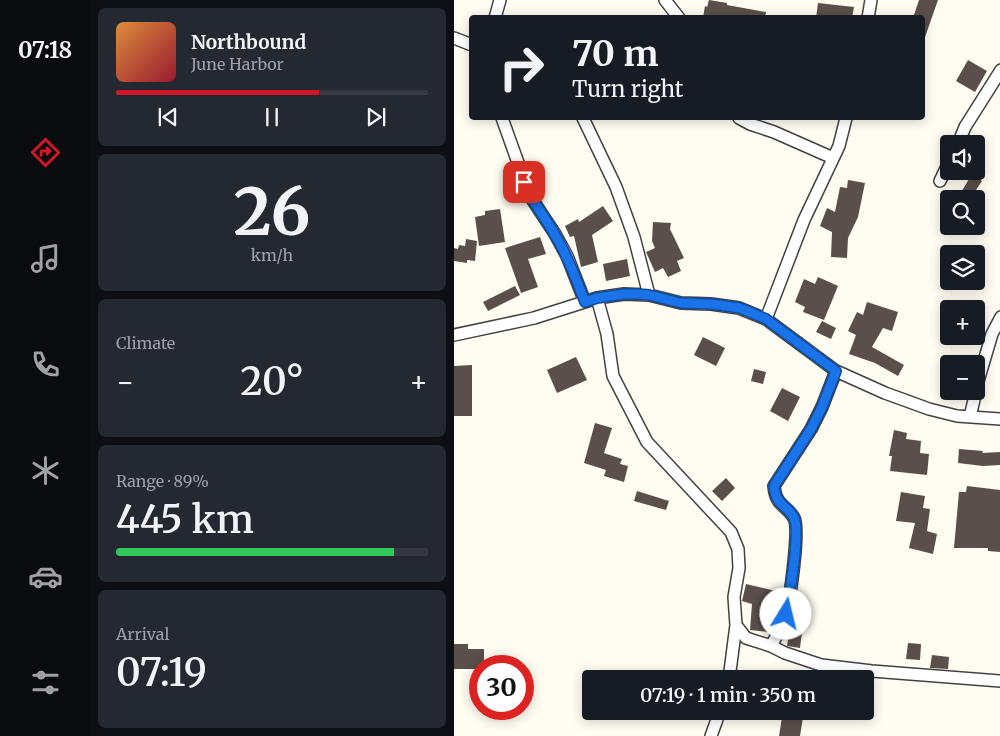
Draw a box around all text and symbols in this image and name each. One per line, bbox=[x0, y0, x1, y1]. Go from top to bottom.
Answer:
text: Northbound bbox=[191, 30, 306, 54]
text: 70 m bbox=[572, 32, 659, 76]
icon: right bbox=[489, 35, 554, 100]
text: 07:18 bbox=[18, 36, 72, 64]
text: June Harbor bbox=[191, 54, 284, 74]
text: Turn right bbox=[572, 75, 683, 103]
icon: previous bbox=[154, 103, 182, 131]
icon: pause bbox=[258, 103, 286, 131]
icon: next bbox=[362, 103, 390, 131]
icon: directions bbox=[28, 135, 63, 170]
map controls bbox=[940, 135, 985, 400]
button: sound bbox=[940, 135, 985, 180]
pin bbox=[503, 161, 545, 203]
icon: arrive bbox=[510, 168, 538, 196]
text: 26 bbox=[233, 171, 311, 253]
button: search bbox=[940, 190, 985, 235]
icon: music bbox=[28, 241, 63, 276]
text: km/h bbox=[251, 245, 293, 265]
button: layers bbox=[940, 245, 985, 290]
button: + bbox=[940, 300, 985, 345]
text: Climate bbox=[116, 333, 175, 353]
icon: phone bbox=[28, 347, 63, 382]
button: − bbox=[940, 355, 985, 400]
text: 20° bbox=[240, 358, 304, 405]
text: − bbox=[116, 364, 135, 400]
text: + bbox=[409, 364, 428, 400]
icon: climate bbox=[28, 453, 63, 488]
text: Range · 89% bbox=[116, 471, 209, 491]
text: 445 km bbox=[116, 496, 254, 543]
icon: car bbox=[28, 559, 63, 594]
position arrow bbox=[759, 587, 811, 639]
text: Arrival bbox=[116, 624, 169, 644]
text: 07:19 bbox=[116, 649, 207, 696]
speed limit sign: 30 bbox=[469, 655, 534, 720]
icon: filters bbox=[28, 665, 63, 700]
text: 07:19 · 1 min · 350 m bbox=[640, 683, 816, 707]

